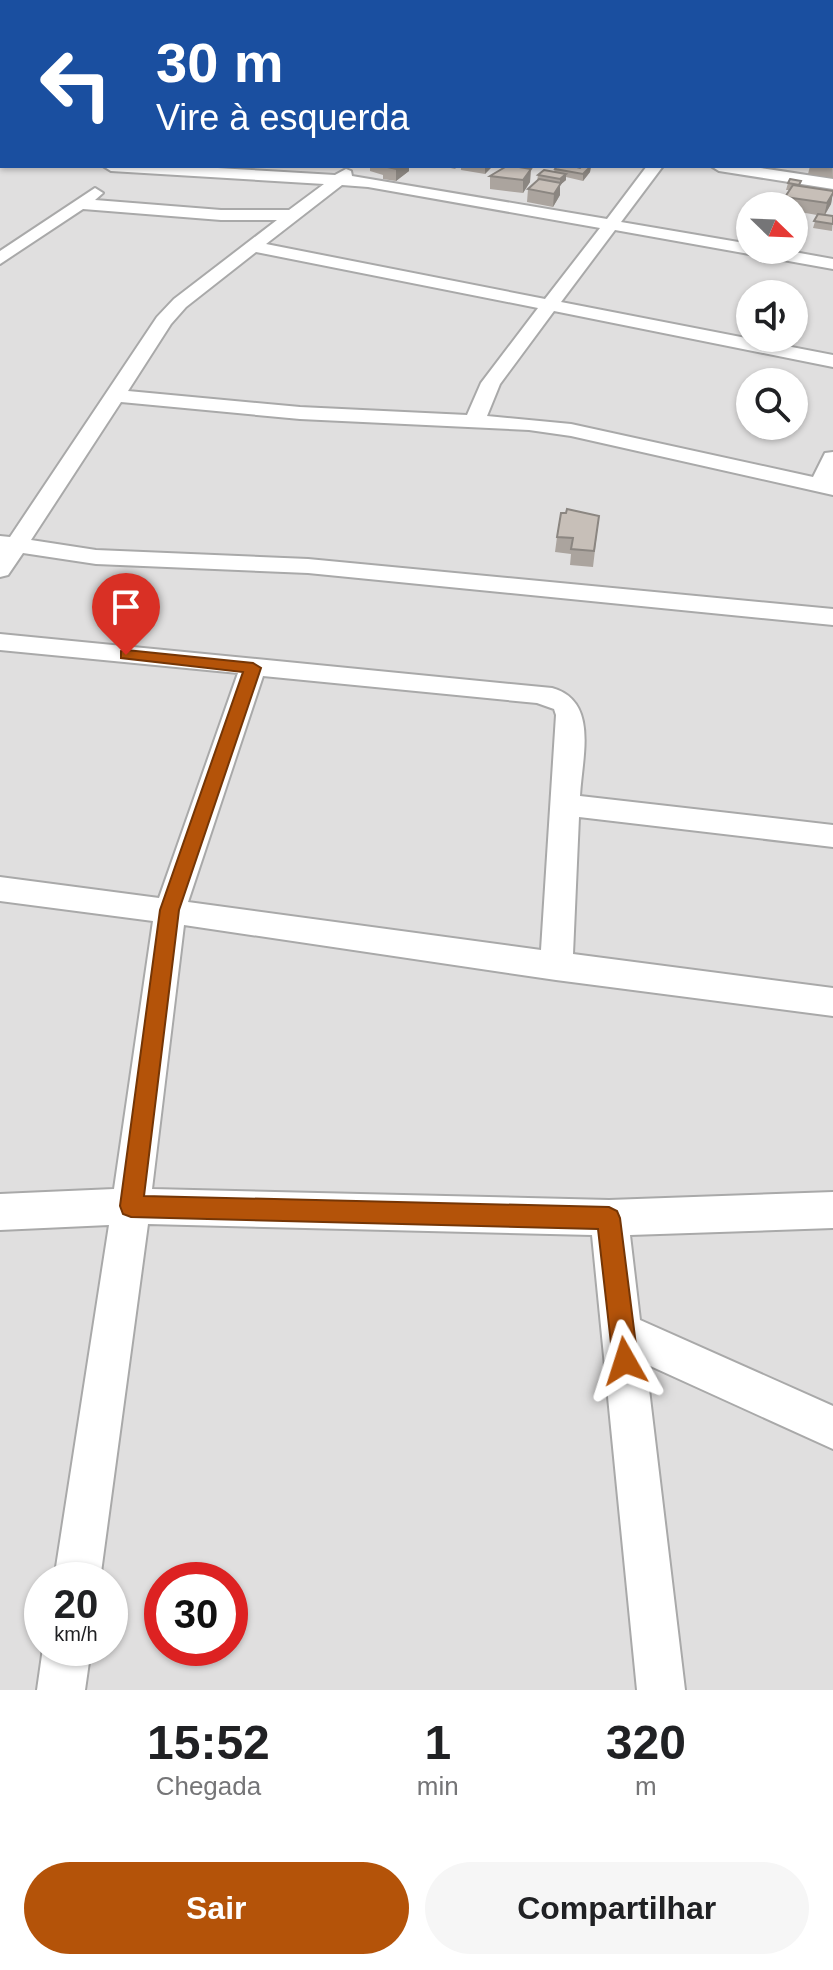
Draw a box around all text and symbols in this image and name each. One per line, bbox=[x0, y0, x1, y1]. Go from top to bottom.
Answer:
text: 30 m bbox=[156, 31, 284, 94]
icon: left bbox=[24, 32, 128, 136]
text: Vire à esquerda bbox=[156, 97, 410, 138]
north arrow bbox=[736, 192, 808, 264]
map controls bbox=[736, 192, 808, 440]
button: sound bbox=[736, 280, 808, 352]
button: search bbox=[736, 368, 808, 440]
pin bbox=[92, 573, 160, 655]
icon: arrive bbox=[104, 585, 148, 629]
position arrow bbox=[583, 1319, 667, 1403]
speed limit sign: 30 bbox=[144, 1562, 248, 1666]
text: 20 bbox=[54, 1582, 98, 1626]
text: km/h bbox=[54, 1623, 98, 1645]
text: 15:52 bbox=[147, 1716, 270, 1769]
text: 1 bbox=[424, 1716, 451, 1769]
text: 320 bbox=[606, 1716, 686, 1769]
text: Chegada bbox=[156, 1771, 261, 1801]
text: min bbox=[417, 1771, 459, 1801]
text: m bbox=[635, 1771, 657, 1801]
button: Sair bbox=[24, 1862, 409, 1954]
button: Compartilhar bbox=[425, 1862, 809, 1954]

